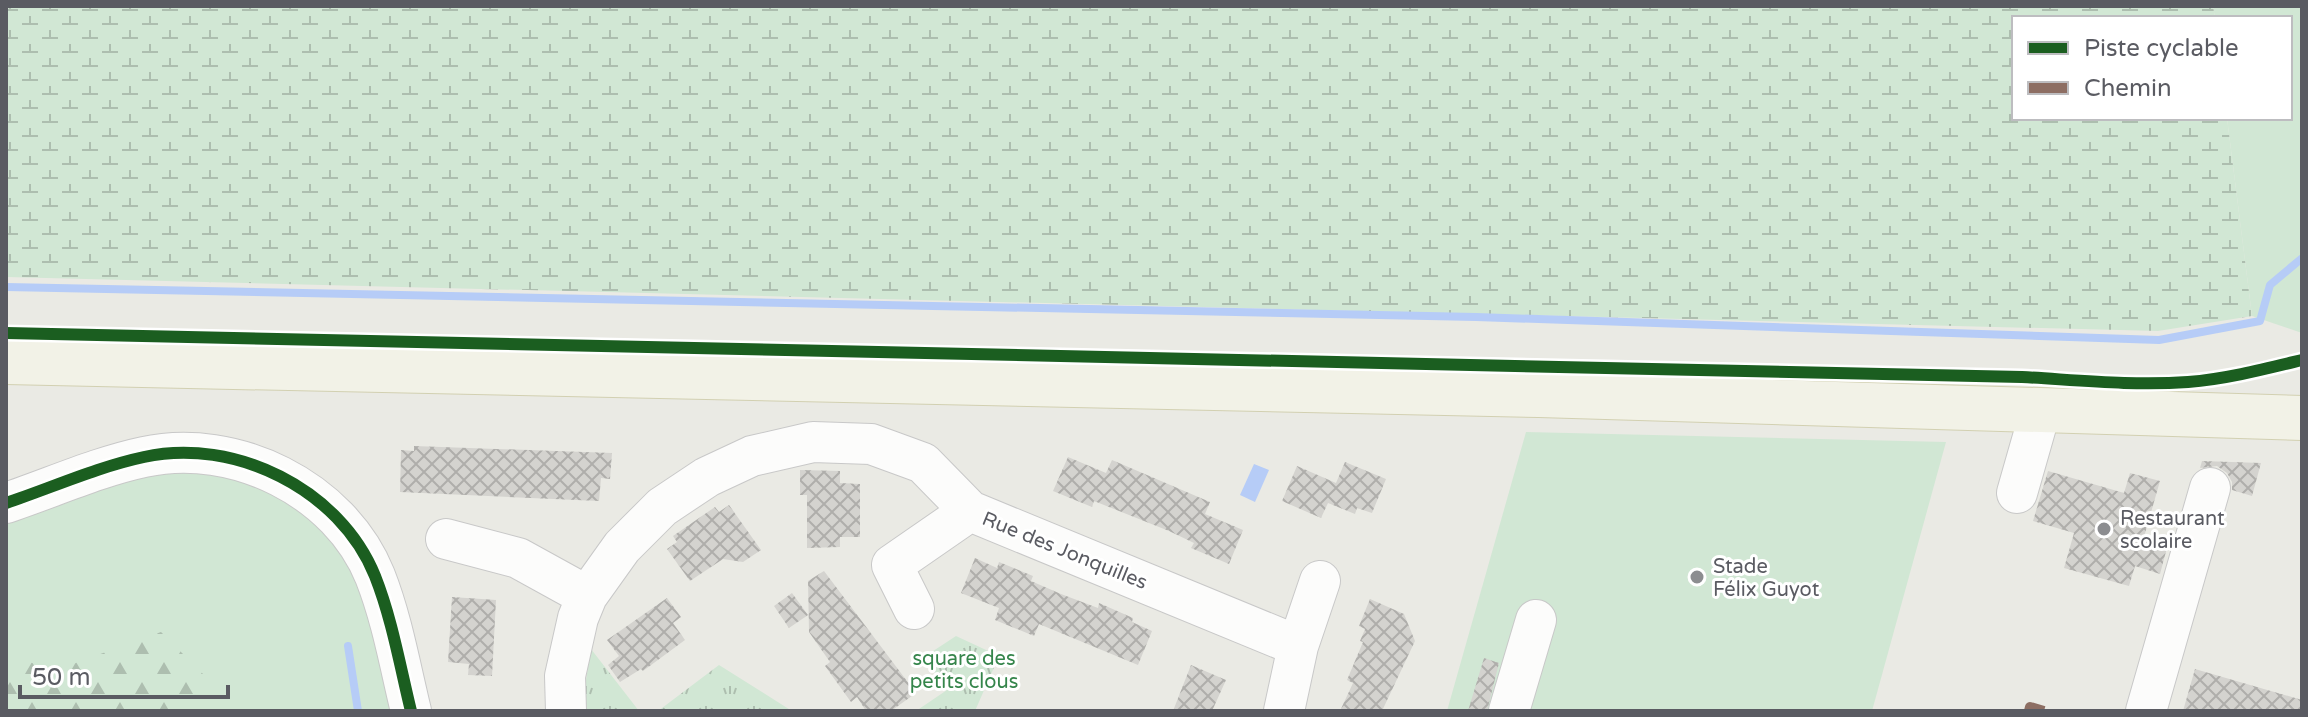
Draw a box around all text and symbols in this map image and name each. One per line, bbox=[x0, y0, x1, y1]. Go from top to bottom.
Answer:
legend bbox=[2012, 16, 2292, 120]
text: Piste cyclable bbox=[2084, 34, 2239, 63]
text: Chemin bbox=[2084, 74, 2172, 103]
street label: Rue des Jonquilles bbox=[979, 507, 1151, 595]
place label: Restaurant scolaire bbox=[2120, 507, 2225, 554]
marker: Restaurant scolaire bbox=[2095, 520, 2113, 538]
place label: Stade Félix Guyot bbox=[1713, 555, 1820, 602]
marker: Stade Félix Guyot bbox=[1688, 568, 1706, 586]
park label: square des petits clous bbox=[910, 647, 1018, 694]
scale bar bbox=[20, 649, 228, 699]
text: 50 m bbox=[32, 663, 90, 692]

